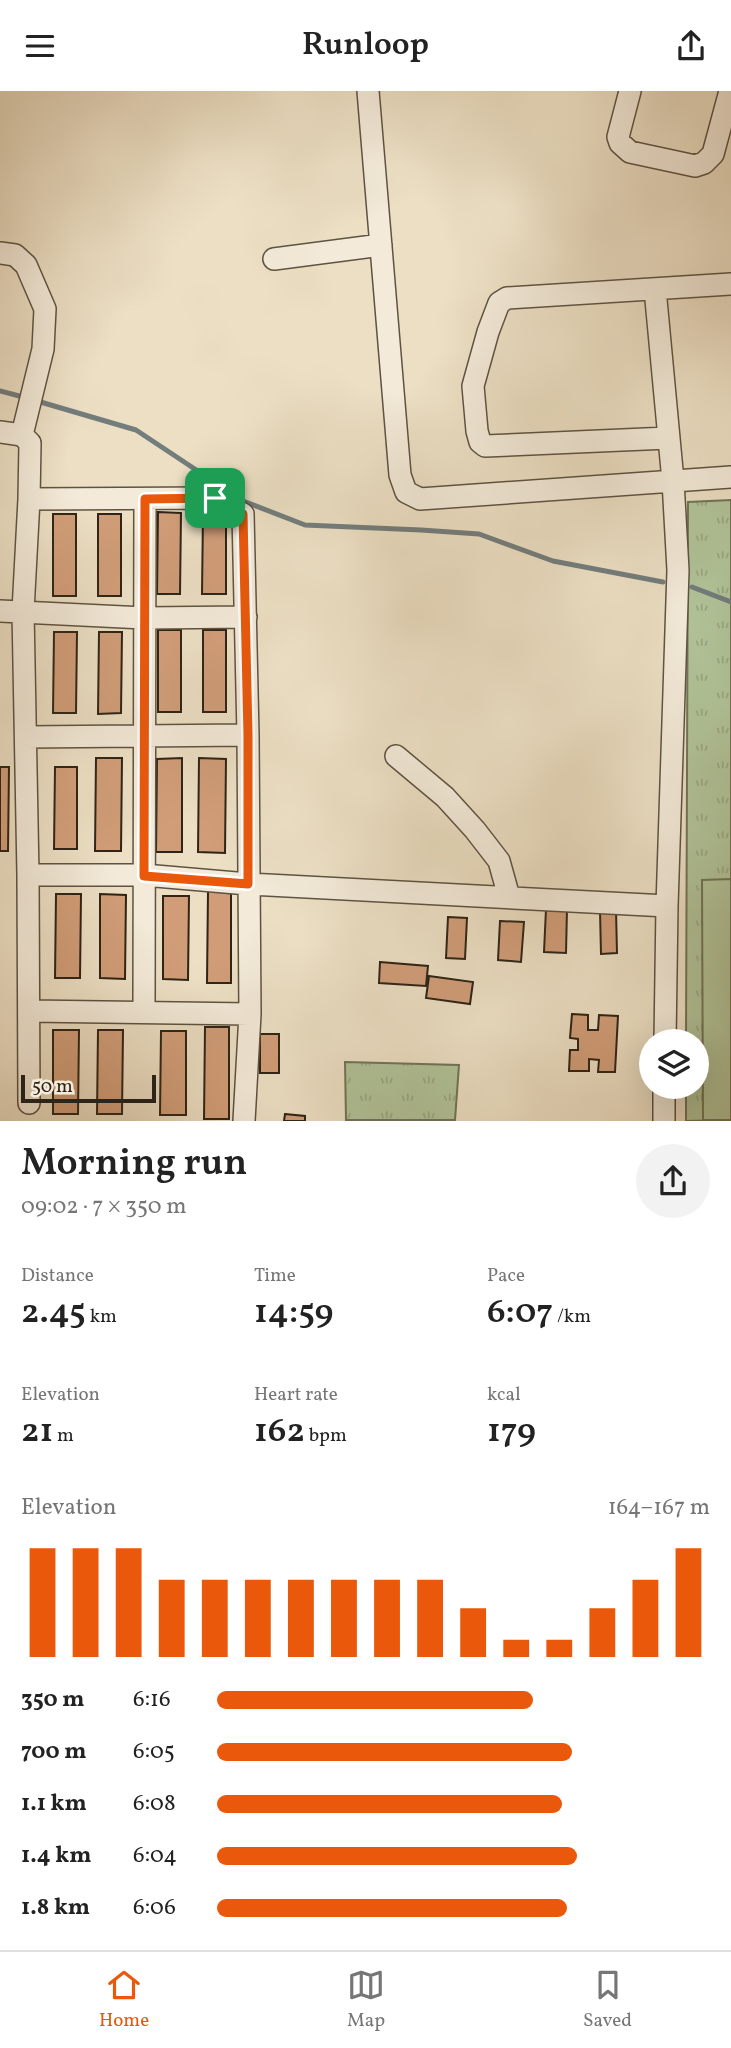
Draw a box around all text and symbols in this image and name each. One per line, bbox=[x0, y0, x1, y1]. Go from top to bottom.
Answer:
text: Runloop bbox=[302, 24, 429, 68]
icon: menu bbox=[21, 27, 59, 65]
icon: share bbox=[672, 27, 710, 65]
pin bbox=[185, 468, 245, 528]
icon: arrive bbox=[196, 479, 234, 517]
map controls bbox=[639, 1029, 709, 1099]
button: layers bbox=[639, 1029, 709, 1099]
scale bar bbox=[21, 1071, 156, 1103]
text: 50 m bbox=[32, 1074, 73, 1100]
text: Morning run bbox=[21, 1138, 247, 1191]
button: share bbox=[636, 1144, 710, 1218]
text: 09:02 · 7 × 350 m bbox=[21, 1191, 187, 1223]
text: Distance bbox=[21, 1263, 94, 1289]
text: Time bbox=[254, 1263, 296, 1289]
text: Pace bbox=[487, 1263, 525, 1289]
text: 2.45 bbox=[21, 1289, 86, 1337]
text: 14:59 bbox=[254, 1289, 334, 1337]
text: 6:07 bbox=[487, 1289, 553, 1337]
text: km bbox=[86, 1304, 117, 1330]
text: /km bbox=[553, 1304, 591, 1330]
text: Elevation bbox=[21, 1382, 100, 1408]
text: Heart rate bbox=[254, 1382, 338, 1408]
text: kcal bbox=[487, 1382, 521, 1408]
text: 21 bbox=[21, 1408, 53, 1456]
text: 162 bbox=[254, 1408, 305, 1456]
text: 179 bbox=[487, 1408, 536, 1456]
text: m bbox=[53, 1423, 74, 1449]
text: bpm bbox=[305, 1423, 347, 1449]
text: Elevation bbox=[21, 1492, 117, 1524]
text: 164–167 m bbox=[608, 1492, 710, 1524]
text: 350 m bbox=[21, 1684, 85, 1716]
text: 6:16 bbox=[133, 1684, 171, 1716]
text: 700 m bbox=[21, 1736, 87, 1768]
text: 6:05 bbox=[133, 1736, 175, 1768]
text: 1.1 km bbox=[21, 1788, 87, 1820]
text: 6:08 bbox=[133, 1788, 176, 1820]
text: 1.4 km bbox=[21, 1840, 92, 1872]
text: 6:04 bbox=[133, 1840, 177, 1872]
text: 1.8 km bbox=[21, 1892, 90, 1924]
text: 6:06 bbox=[133, 1892, 176, 1924]
tab: Home bbox=[99, 1966, 149, 2034]
tab: Map bbox=[347, 1966, 385, 2034]
tab: Saved bbox=[583, 1966, 632, 2034]

